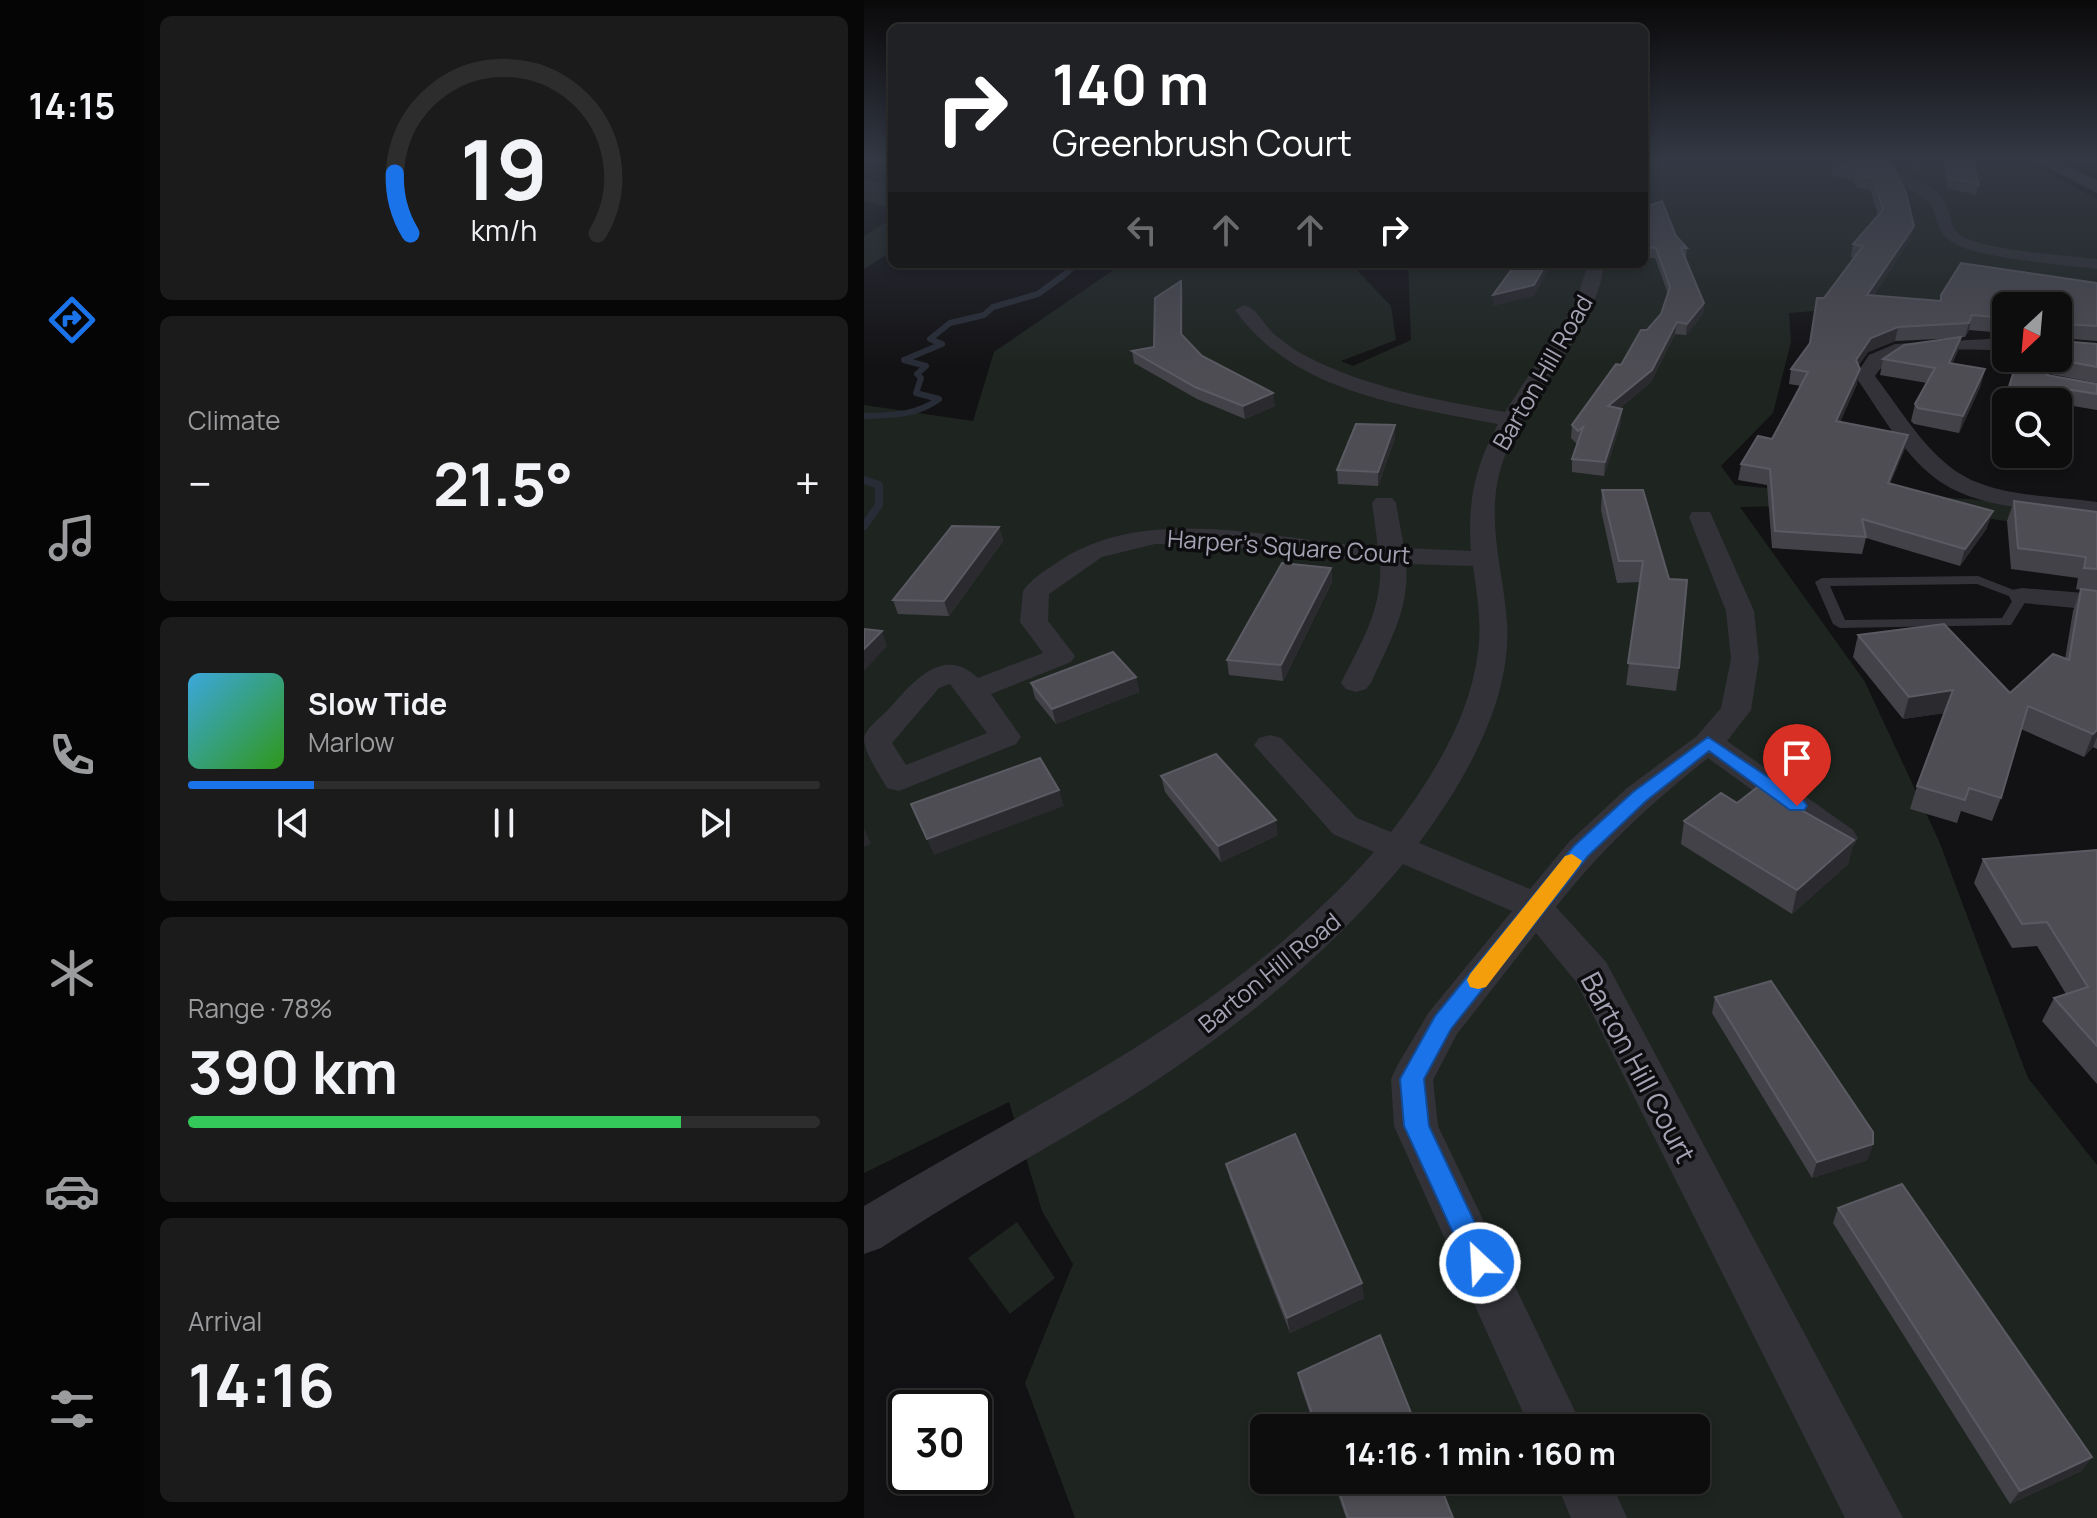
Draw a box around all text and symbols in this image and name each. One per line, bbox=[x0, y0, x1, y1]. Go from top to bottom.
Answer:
text: 140 m bbox=[1052, 45, 1209, 122]
icon: right bbox=[920, 56, 1024, 160]
text: 14:15 bbox=[29, 81, 115, 130]
text: 19 bbox=[460, 111, 548, 225]
text: Greenbrush Court bbox=[1052, 118, 1352, 167]
icon: left bbox=[1120, 208, 1164, 252]
icon: ahead bbox=[1204, 208, 1248, 252]
icon: ahead bbox=[1288, 208, 1332, 252]
icon: right bbox=[1372, 208, 1416, 252]
text: km/h bbox=[471, 211, 537, 250]
street label: Barton Hill Road bbox=[1484, 288, 1600, 456]
icon: directions bbox=[44, 292, 100, 348]
north arrow bbox=[1992, 292, 2072, 372]
map controls bbox=[1992, 292, 2072, 468]
button: search bbox=[1992, 388, 2072, 468]
text: Climate bbox=[188, 402, 280, 438]
text: 21.5° bbox=[433, 442, 573, 524]
text: − bbox=[188, 453, 212, 513]
text: + bbox=[795, 453, 820, 513]
icon: music bbox=[44, 510, 100, 566]
street label: Harper's Square Court bbox=[1166, 521, 1412, 571]
text: Slow Tide bbox=[308, 683, 447, 724]
text: Marlow bbox=[308, 724, 395, 760]
pin bbox=[1763, 724, 1831, 806]
icon: phone bbox=[44, 727, 100, 783]
icon: arrive bbox=[1775, 736, 1819, 780]
icon: previous bbox=[271, 801, 315, 845]
icon: pause bbox=[482, 801, 526, 845]
icon: next bbox=[693, 801, 737, 845]
street label: Barton Hill Road bbox=[1191, 904, 1347, 1040]
icon: climate bbox=[44, 945, 100, 1001]
street label: Barton Hill Court bbox=[1573, 965, 1705, 1169]
text: Range · 78% bbox=[188, 990, 333, 1026]
text: 390 km bbox=[188, 1030, 398, 1112]
icon: car bbox=[44, 1163, 100, 1219]
position arrow bbox=[1438, 1221, 1522, 1305]
text: Arrival bbox=[188, 1303, 262, 1339]
text: 14:16 bbox=[188, 1343, 335, 1425]
icon: filters bbox=[44, 1381, 100, 1437]
speed limit sign: 30 bbox=[888, 1390, 992, 1494]
text: 14:16 · 1 min · 160 m bbox=[1344, 1433, 1616, 1474]

